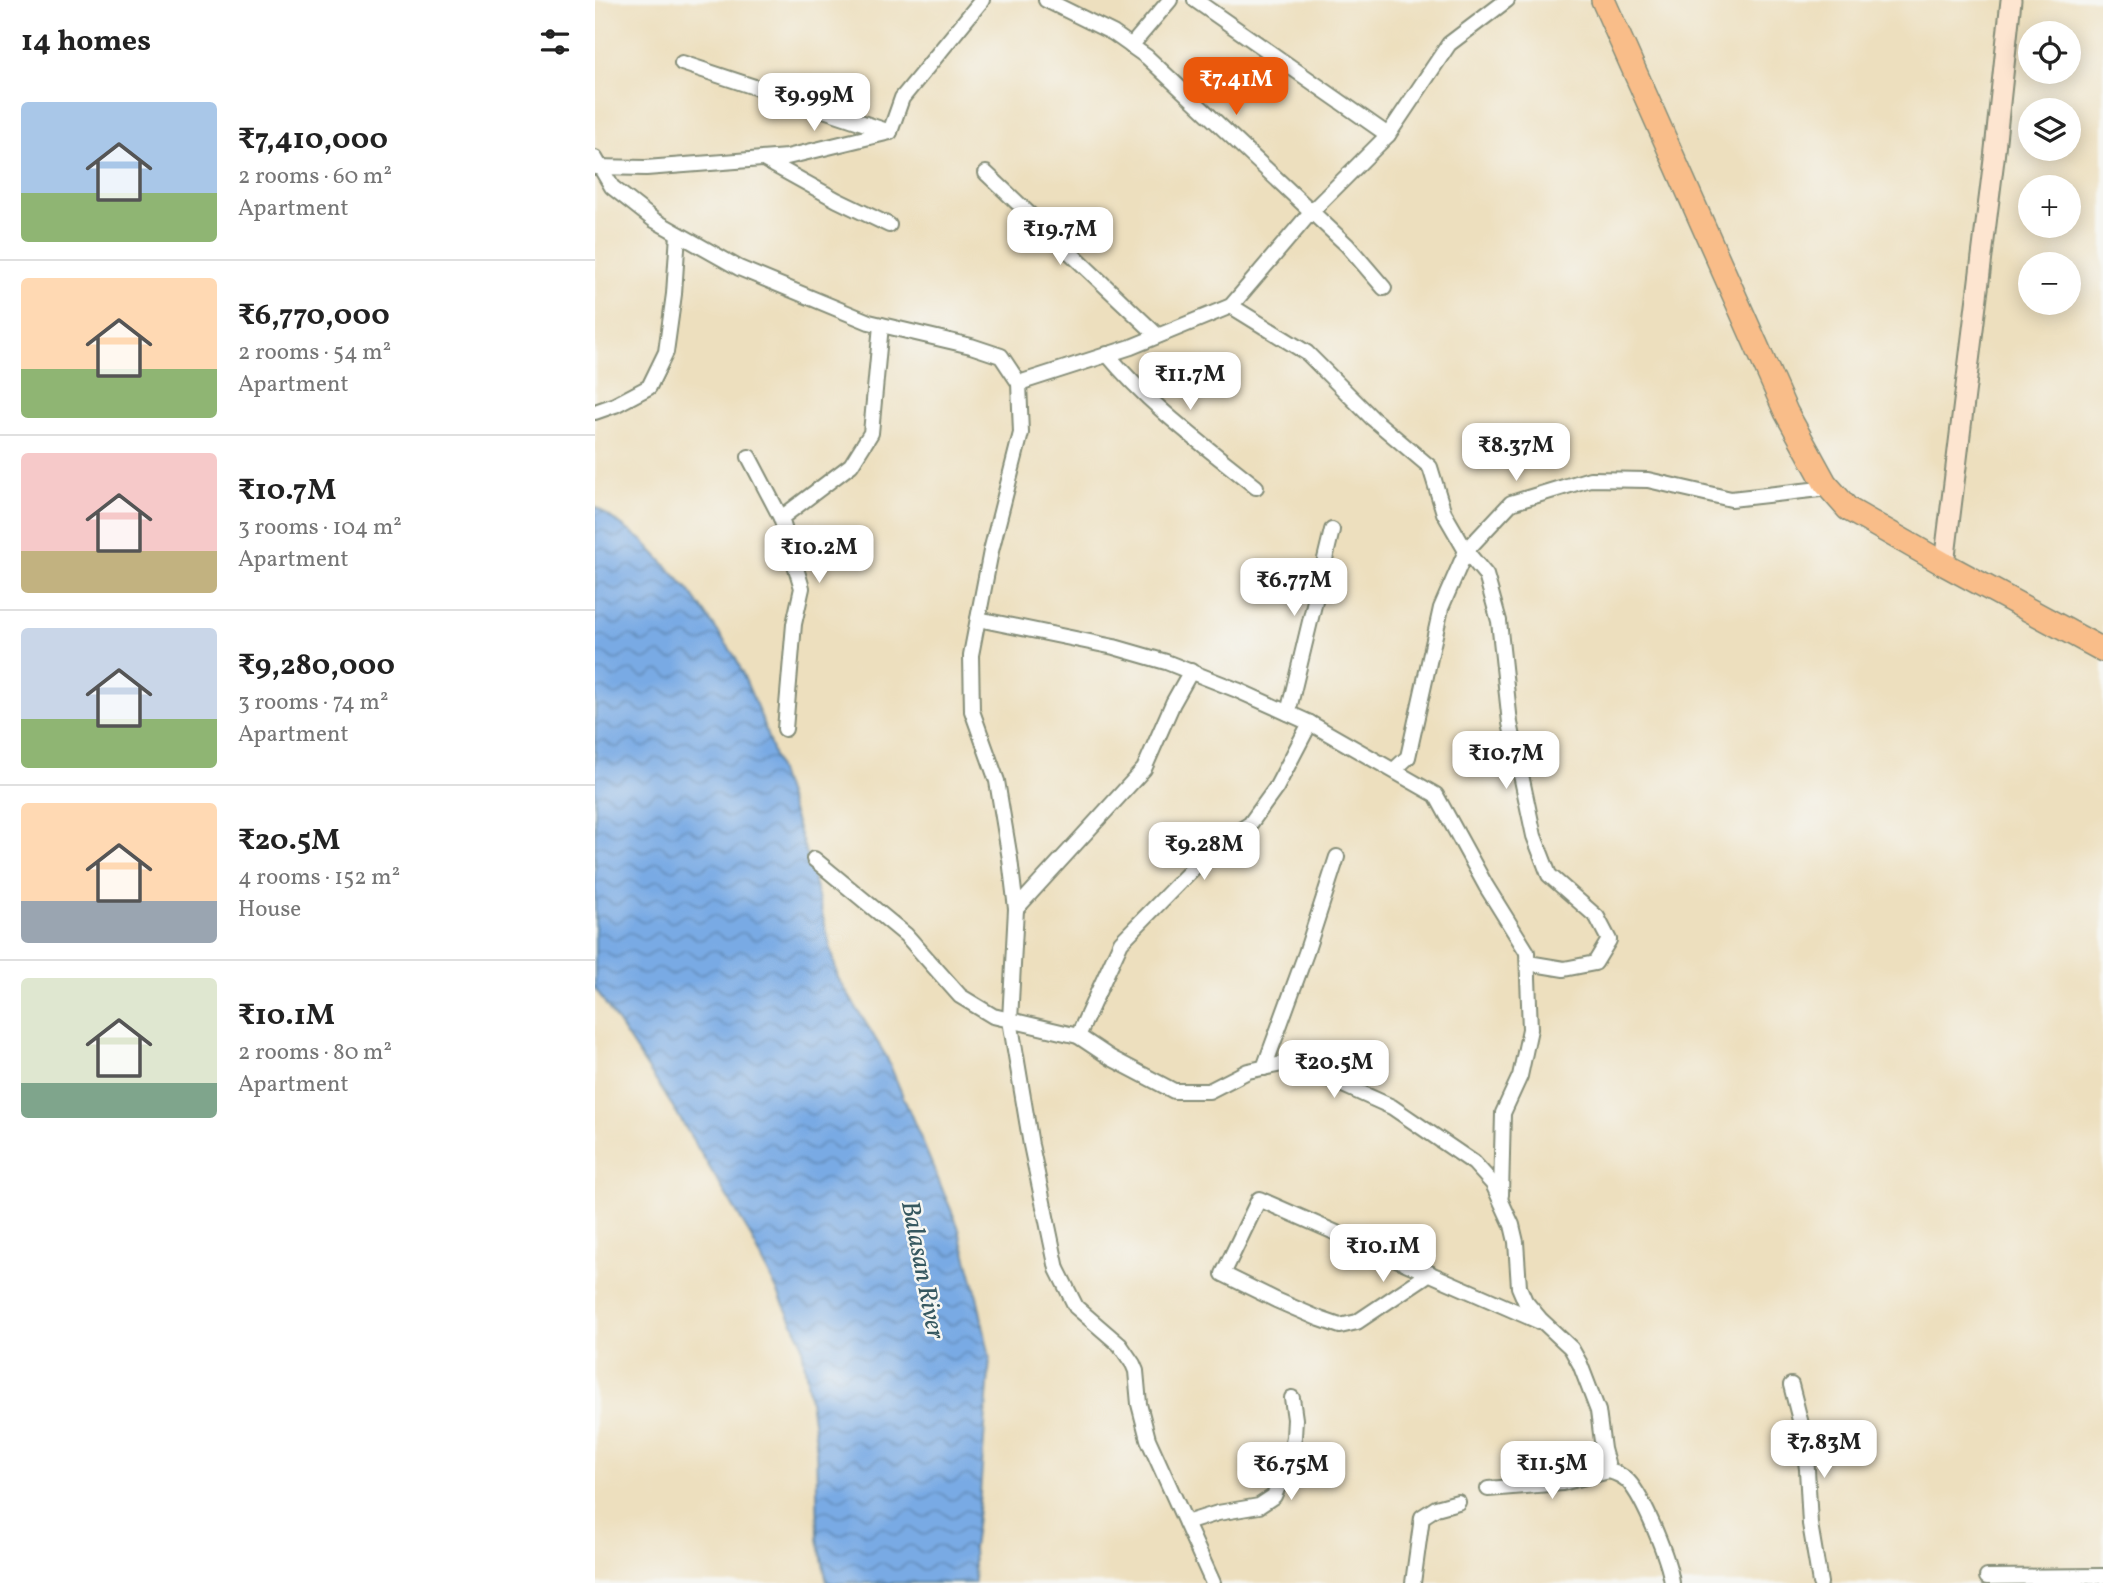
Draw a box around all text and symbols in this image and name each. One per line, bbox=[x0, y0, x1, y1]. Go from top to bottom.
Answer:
text: 14 homes bbox=[21, 21, 151, 63]
map controls bbox=[2018, 21, 2081, 315]
button: locate bbox=[2018, 21, 2081, 84]
icon: filters bbox=[536, 23, 574, 61]
pin: ₹7.41M bbox=[1179, 58, 1293, 117]
text: ₹7.41M bbox=[1199, 64, 1273, 96]
pin: ₹9.99M bbox=[757, 74, 871, 133]
text: ₹9.99M bbox=[774, 80, 854, 112]
button: layers bbox=[2018, 98, 2081, 161]
text: ₹7,410,000 bbox=[238, 119, 388, 161]
icon: home bbox=[77, 130, 161, 214]
text: 2 rooms · 60 m² bbox=[238, 161, 392, 193]
button: + bbox=[2018, 175, 2081, 238]
text: Apartment bbox=[238, 193, 349, 225]
pin: ₹19.7M bbox=[1003, 208, 1117, 267]
text: ₹19.7M bbox=[1023, 214, 1097, 246]
button: − bbox=[2018, 252, 2081, 315]
text: ₹6,770,000 bbox=[238, 295, 390, 337]
icon: home bbox=[77, 306, 161, 390]
text: 2 rooms · 54 m² bbox=[238, 337, 391, 369]
pin: ₹11.7M bbox=[1133, 352, 1247, 412]
text: ₹11.7M bbox=[1155, 359, 1225, 391]
text: Apartment bbox=[238, 369, 349, 401]
pin: ₹8.37M bbox=[1459, 424, 1573, 483]
text: ₹8.37M bbox=[1478, 430, 1554, 462]
text: ₹10.7M bbox=[238, 470, 336, 512]
icon: home bbox=[77, 481, 161, 565]
text: 3 rooms · 104 m² bbox=[238, 512, 402, 544]
pin: ₹10.2M bbox=[762, 526, 876, 585]
text: ₹10.2M bbox=[781, 532, 857, 564]
text: Apartment bbox=[238, 544, 349, 576]
pin: ₹6.77M bbox=[1237, 558, 1351, 618]
text: ₹6.77M bbox=[1256, 565, 1332, 597]
text: ₹9,280,000 bbox=[238, 645, 395, 687]
icon: home bbox=[77, 656, 161, 740]
text: 3 rooms · 74 m² bbox=[238, 687, 388, 719]
text: Apartment bbox=[238, 719, 349, 751]
pin: ₹10.7M bbox=[1449, 732, 1563, 791]
text: ₹10.7M bbox=[1468, 738, 1544, 770]
text: ₹20.5M bbox=[238, 820, 340, 862]
pin: ₹9.28M bbox=[1147, 822, 1261, 882]
text: ₹9.28M bbox=[1165, 829, 1243, 861]
icon: home bbox=[77, 831, 161, 915]
text: 4 rooms · 152 m² bbox=[238, 862, 400, 894]
text: House bbox=[238, 894, 301, 926]
text: ₹10.1M bbox=[238, 995, 335, 1037]
icon: home bbox=[77, 1006, 161, 1090]
text: 2 rooms · 80 m² bbox=[238, 1037, 392, 1069]
pin: ₹20.5M bbox=[1277, 1040, 1391, 1100]
text: ₹20.5M bbox=[1295, 1047, 1373, 1079]
text: Apartment bbox=[238, 1069, 349, 1101]
water label: Balasan River bbox=[891, 1198, 953, 1343]
pin: ₹10.1M bbox=[1326, 1224, 1440, 1284]
text: ₹10.1M bbox=[1346, 1231, 1420, 1263]
pin: ₹7.83M bbox=[1767, 1420, 1881, 1480]
text: ₹7.83M bbox=[1787, 1427, 1861, 1459]
pin: ₹6.75M bbox=[1234, 1442, 1348, 1502]
pin: ₹11.5M bbox=[1495, 1442, 1609, 1501]
text: ₹11.5M bbox=[1517, 1448, 1587, 1480]
text: ₹6.75M bbox=[1253, 1449, 1329, 1481]

